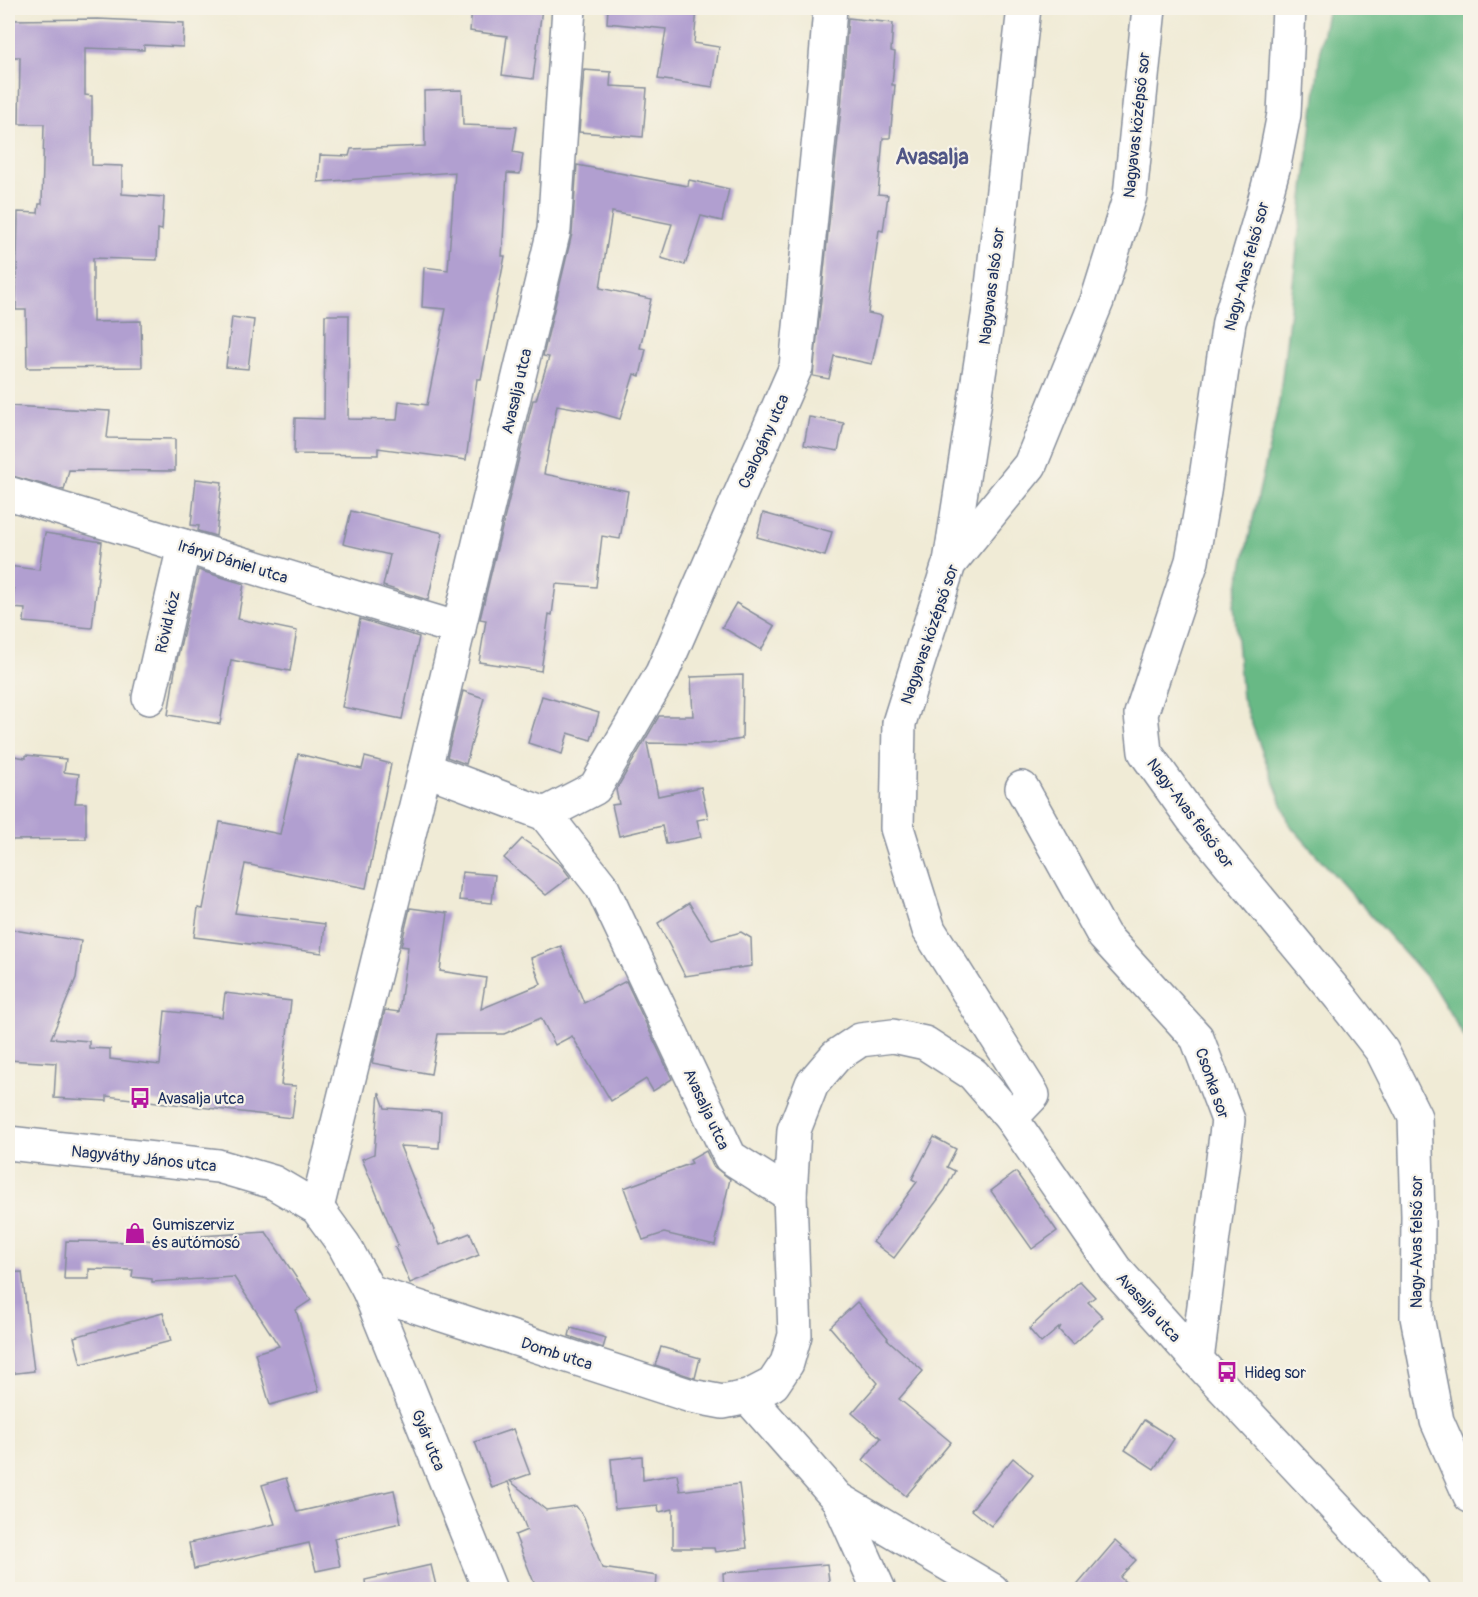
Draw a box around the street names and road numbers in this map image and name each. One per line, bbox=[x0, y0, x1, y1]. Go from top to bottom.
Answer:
street label: Nagyavas középső sor bbox=[1119, 51, 1155, 199]
street label: Nagy-Avas felső sor bbox=[1220, 199, 1274, 333]
street label: Nagyavas alsó sor bbox=[975, 226, 1009, 346]
street label: Avasalja utca bbox=[497, 347, 537, 436]
street label: Csalogány utca bbox=[734, 391, 794, 492]
street label: Irányi Dániel utca bbox=[175, 536, 290, 588]
street label: Nagyavas középső sor bbox=[897, 562, 963, 707]
street label: Rövid köz bbox=[151, 589, 185, 655]
street label: Nagy-Avas felső sor bbox=[1142, 755, 1238, 873]
street label: Csonka sor bbox=[1191, 1045, 1234, 1122]
street label: Avasalja utca bbox=[679, 1066, 734, 1153]
street label: Nagyváthy János utca bbox=[70, 1141, 217, 1177]
street label: Nagy-Avas felső sor bbox=[1407, 1175, 1427, 1308]
street label: Avasalja utca bbox=[1112, 1269, 1185, 1347]
street label: Domb utca bbox=[519, 1333, 595, 1375]
street label: Gyár utca bbox=[407, 1407, 449, 1474]

